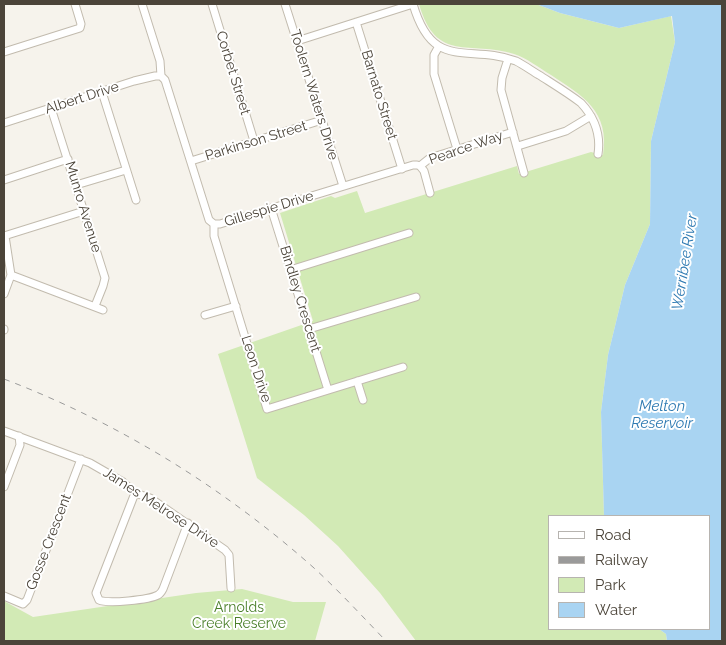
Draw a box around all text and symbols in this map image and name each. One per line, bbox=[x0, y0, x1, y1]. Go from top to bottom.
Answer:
street label: Toolern Waters Drive bbox=[286, 28, 342, 162]
street label: Corbet Street bbox=[212, 29, 254, 117]
street label: Barnato Street bbox=[357, 48, 401, 142]
street label: Albert Drive bbox=[43, 78, 121, 118]
street label: Parkinson Street bbox=[203, 118, 309, 164]
street label: Pearce Way bbox=[427, 127, 505, 169]
street label: Munro Avenue bbox=[61, 159, 105, 255]
street label: Gillespie Drive bbox=[222, 187, 316, 231]
water label: Werribee River bbox=[669, 213, 701, 311]
street label: Bindley Crescent bbox=[276, 244, 324, 354]
street label: Leon Drive bbox=[237, 333, 275, 405]
water label: Melton Reservoir bbox=[631, 397, 693, 432]
street label: James Melrose Drive bbox=[100, 464, 222, 552]
street label: Gosse Crescent bbox=[23, 492, 75, 592]
legend bbox=[548, 515, 711, 630]
text: Road bbox=[595, 526, 631, 544]
text: Railway bbox=[595, 551, 648, 569]
text: Park bbox=[595, 576, 626, 594]
park label: Arnolds Creek Reserve bbox=[192, 600, 286, 632]
text: Water bbox=[595, 601, 637, 619]

